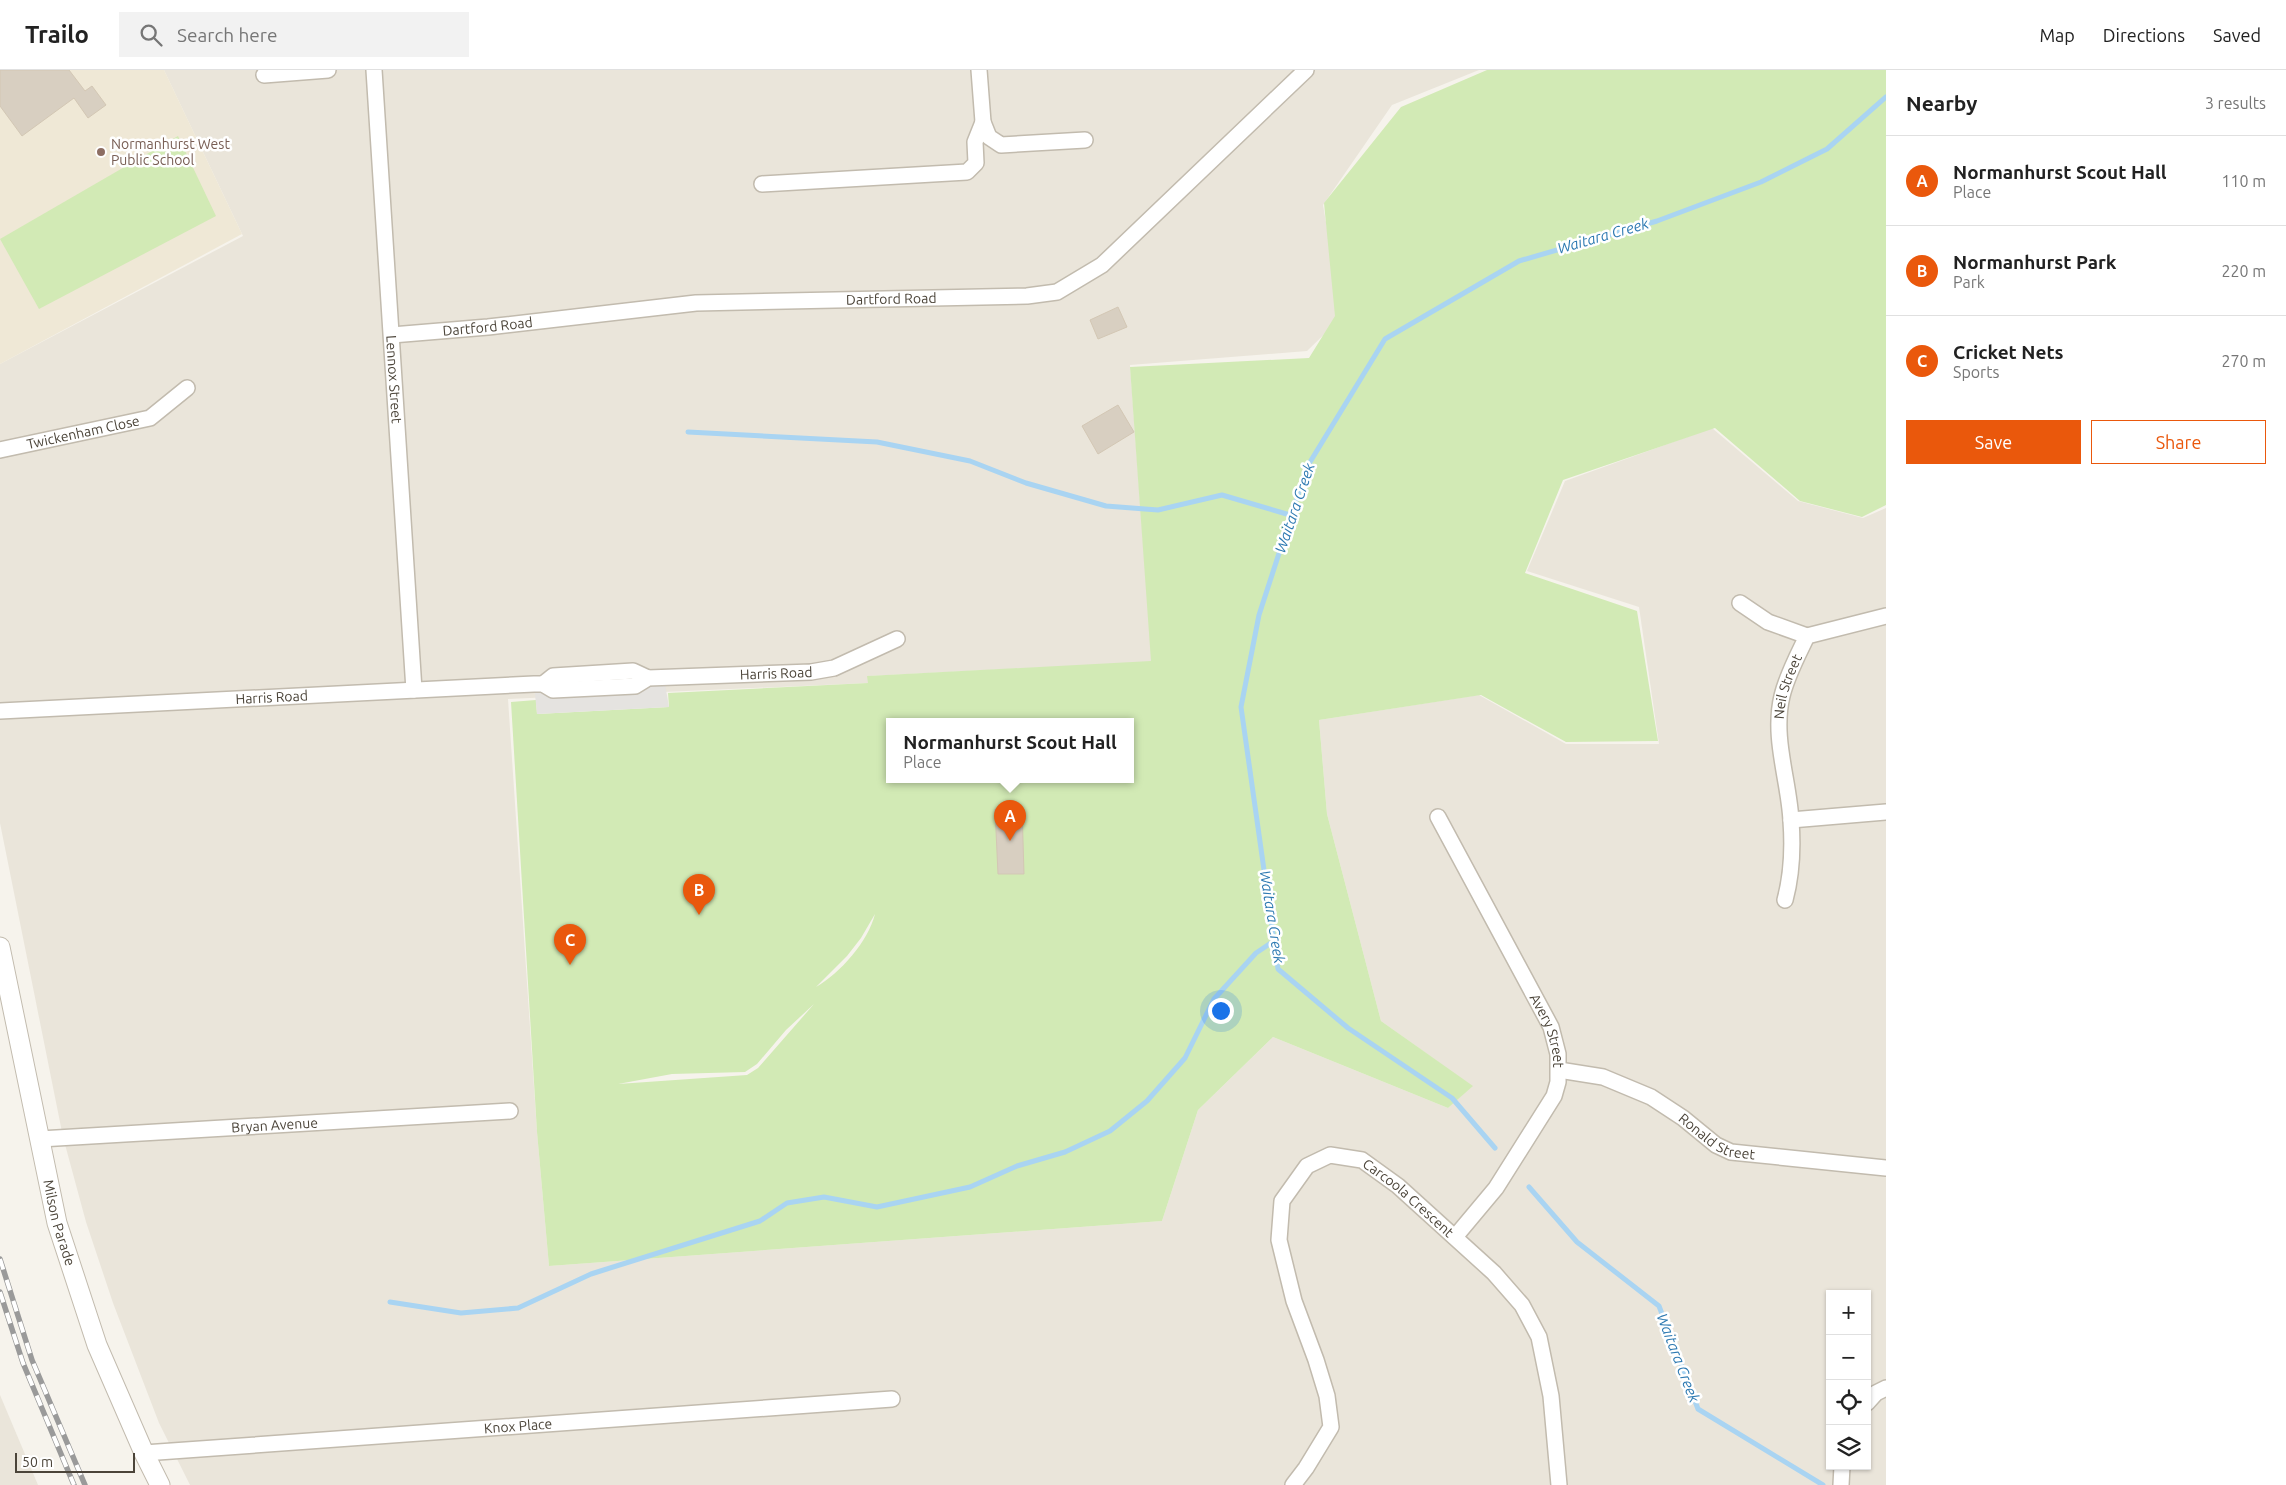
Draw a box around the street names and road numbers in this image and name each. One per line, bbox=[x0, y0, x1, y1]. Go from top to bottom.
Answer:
street label: Dartford Road bbox=[846, 290, 937, 308]
street label: Dartford Road bbox=[442, 314, 534, 339]
street label: Lennox Street bbox=[383, 335, 405, 424]
street label: Twickenham Close bbox=[25, 412, 141, 452]
street label: Neil Street bbox=[1771, 651, 1805, 720]
street label: Harris Road bbox=[740, 664, 813, 683]
street label: Harris Road bbox=[235, 687, 308, 707]
street label: Avery Street bbox=[1527, 991, 1566, 1068]
street label: Ronald Street bbox=[1676, 1110, 1756, 1162]
street label: Bryan Avenue bbox=[231, 1114, 318, 1136]
street label: Carcoola Crescent bbox=[1360, 1155, 1457, 1241]
street label: Milson Parade bbox=[40, 1178, 78, 1268]
street label: Knox Place bbox=[483, 1416, 553, 1436]

